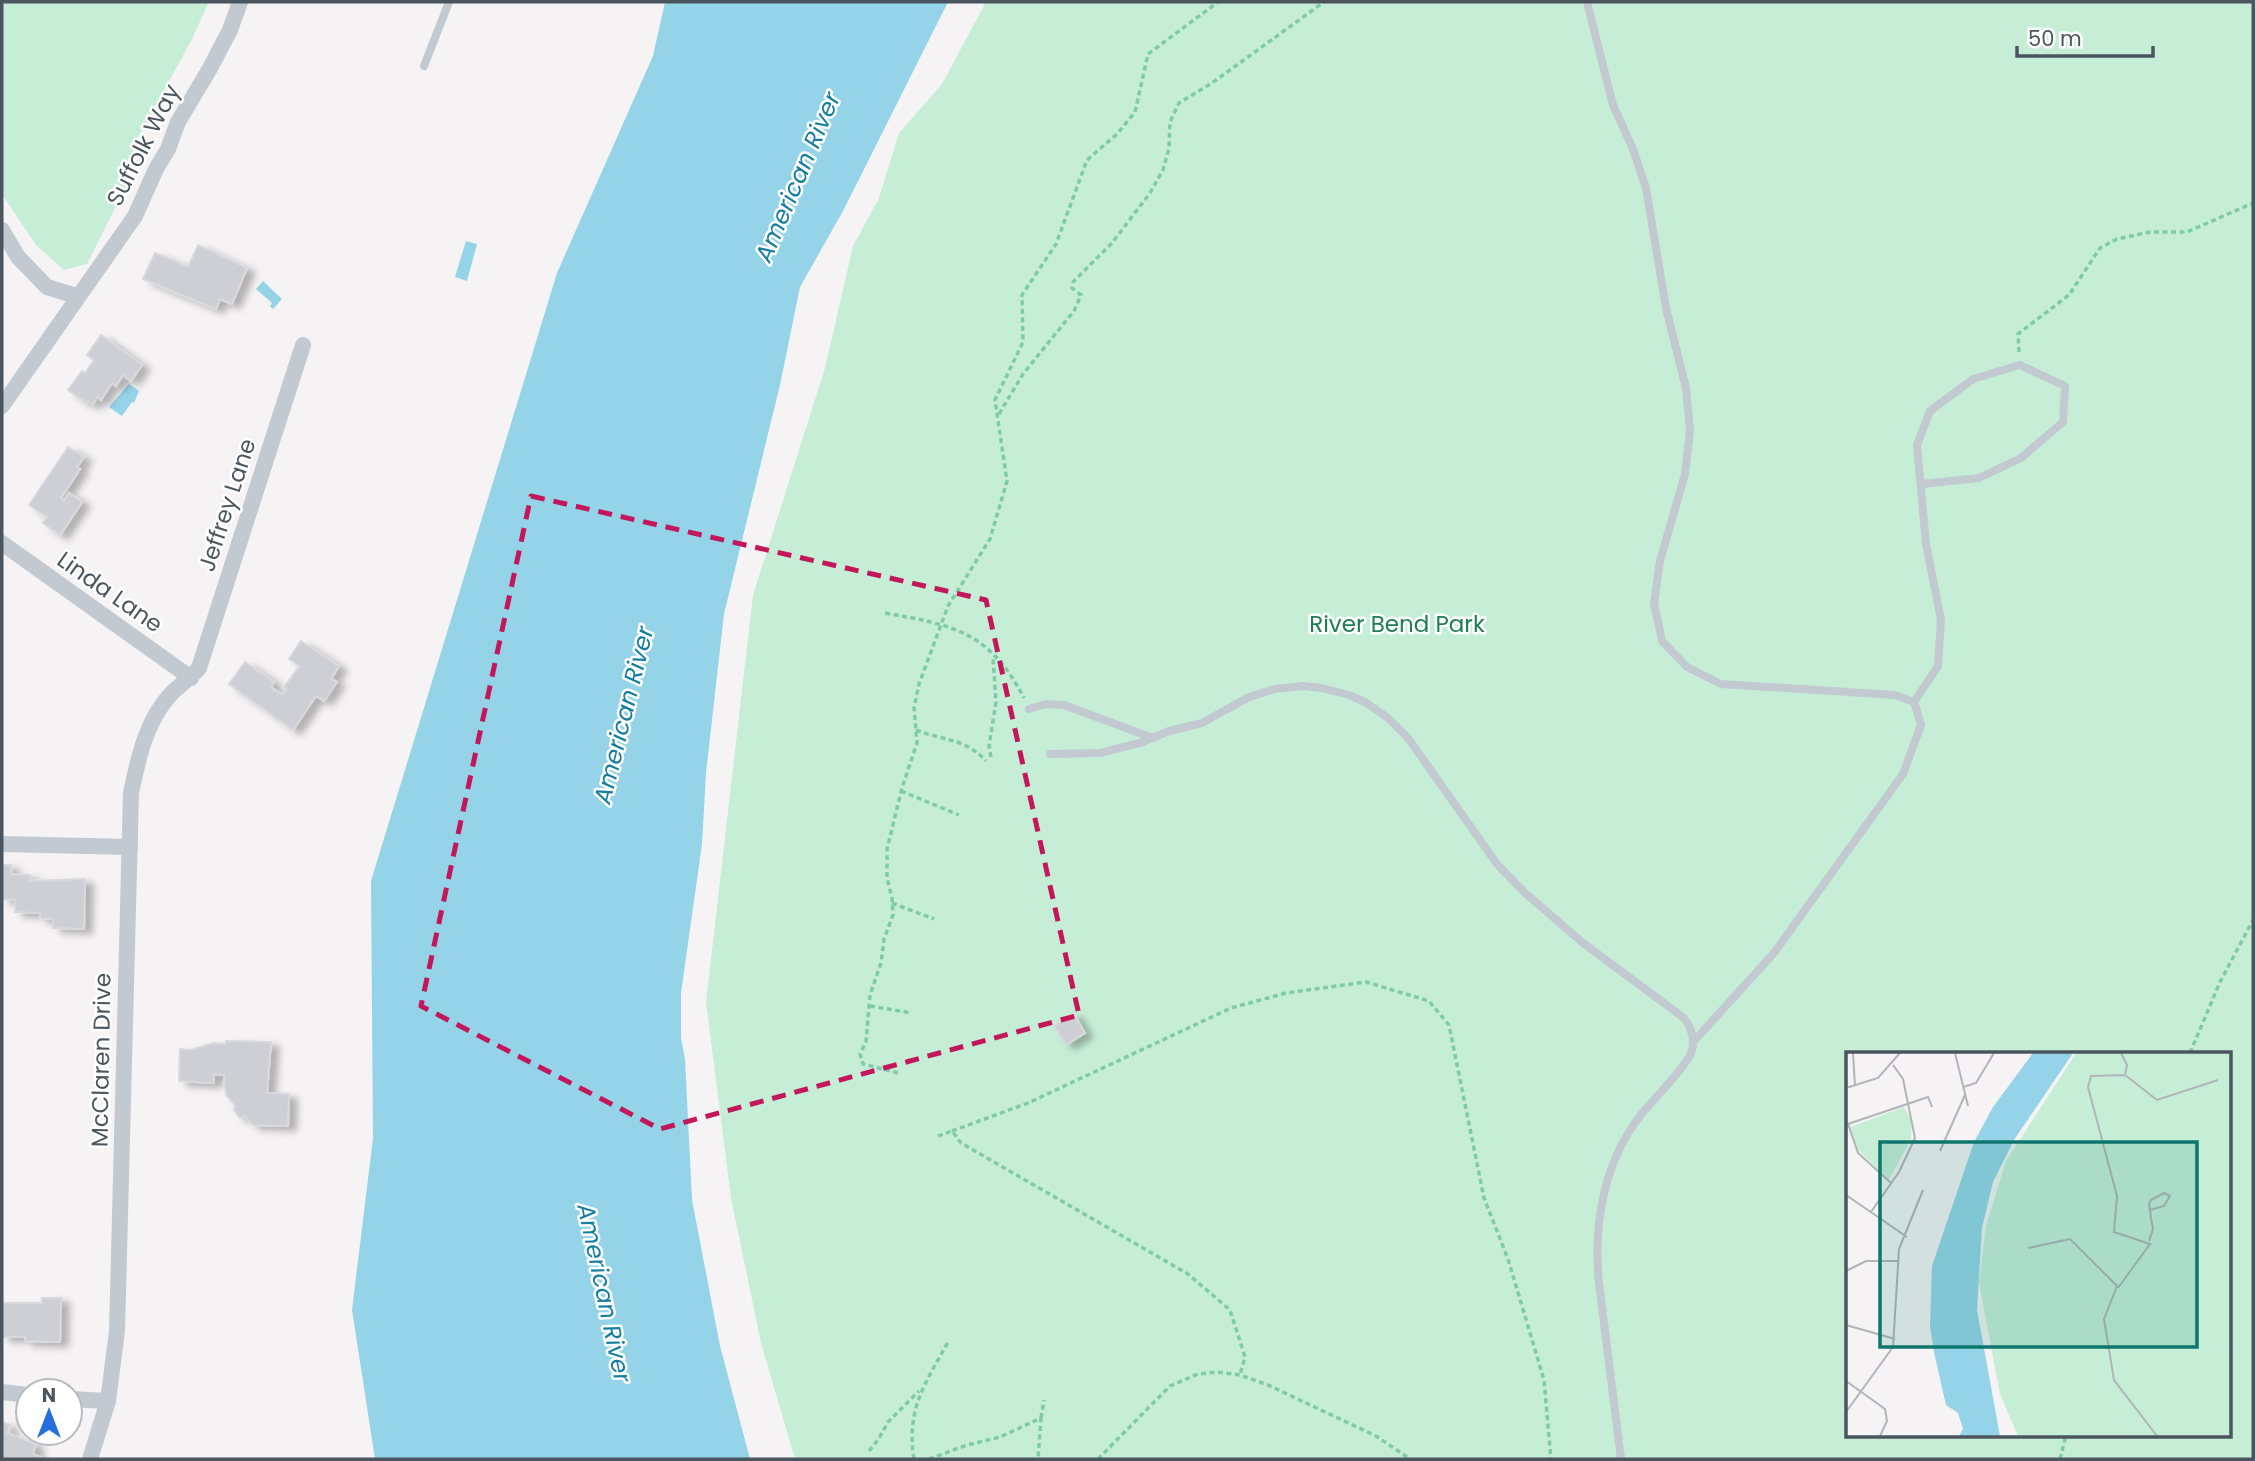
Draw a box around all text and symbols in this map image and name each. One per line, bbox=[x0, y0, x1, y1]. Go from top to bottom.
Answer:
scale bar bbox=[2017, 14, 2154, 58]
text: 50 m bbox=[2028, 24, 2082, 53]
street label: Suffolk Way bbox=[99, 79, 187, 211]
water label: American River bbox=[746, 86, 849, 268]
street label: Jeffrey Lane bbox=[190, 434, 264, 576]
street label: Linda Lane bbox=[51, 544, 169, 640]
park label: River Bend Park bbox=[1309, 608, 1485, 640]
water label: American River bbox=[585, 622, 662, 808]
street label: McClaren Drive bbox=[83, 973, 119, 1147]
inset map bbox=[1846, 1052, 2230, 1436]
water label: American River bbox=[569, 1200, 640, 1386]
north arrow bbox=[14, 1377, 84, 1447]
text: N bbox=[42, 1382, 56, 1409]

